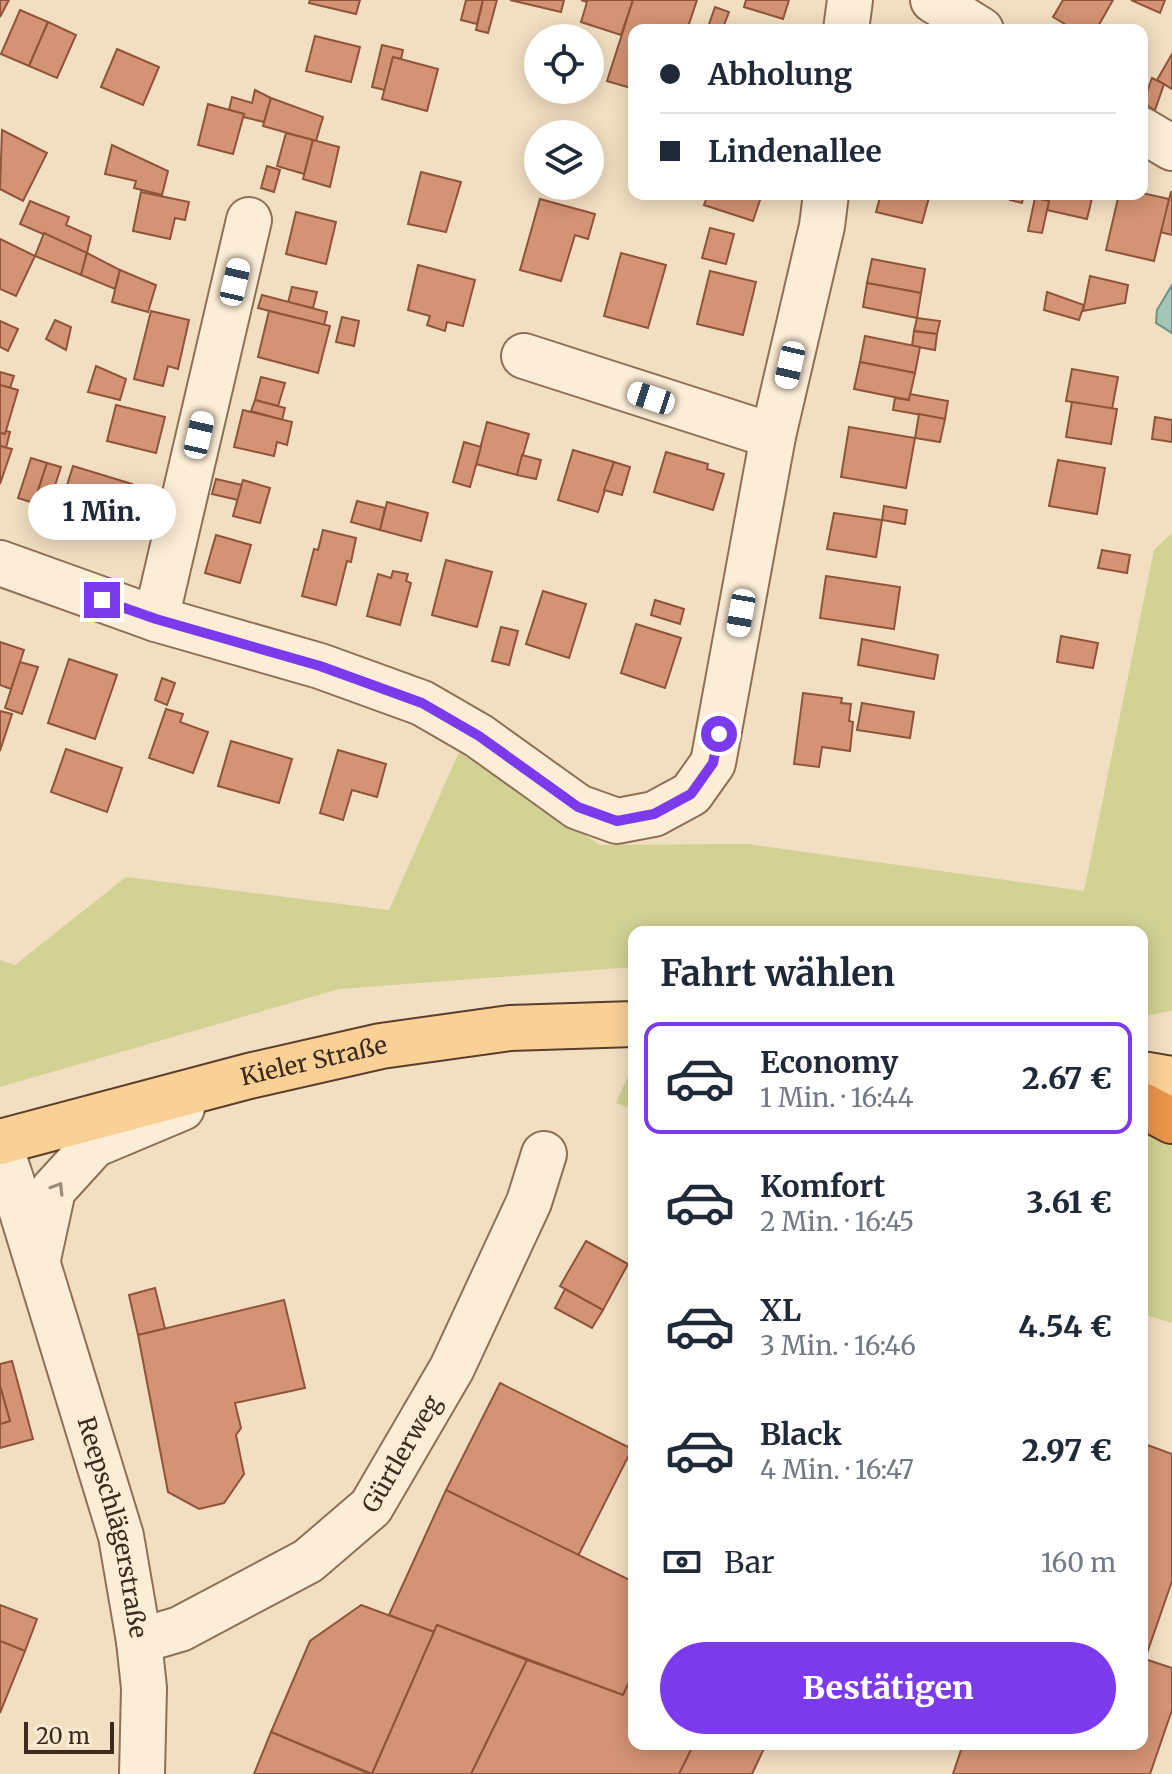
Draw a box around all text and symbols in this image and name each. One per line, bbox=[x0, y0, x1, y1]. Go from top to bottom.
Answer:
map controls bbox=[524, 24, 604, 200]
button: locate bbox=[524, 24, 604, 104]
text: Abholung bbox=[708, 55, 852, 93]
button: layers bbox=[524, 120, 604, 200]
text: Lindenallee bbox=[708, 132, 882, 170]
car bbox=[218, 256, 252, 308]
car bbox=[773, 339, 807, 391]
car bbox=[624, 379, 678, 417]
car bbox=[182, 409, 216, 461]
callout: 1 Min. bbox=[28, 484, 176, 540]
text: 1 Min. bbox=[63, 495, 141, 528]
route end bbox=[84, 582, 120, 618]
car bbox=[725, 587, 757, 639]
route start bbox=[701, 716, 737, 752]
text: Fahrt wählen bbox=[660, 951, 895, 996]
street label: Kieler Straße bbox=[237, 1029, 390, 1092]
icon: car bbox=[664, 1042, 736, 1114]
text: Economy bbox=[760, 1043, 898, 1081]
text: 2.67 € bbox=[1022, 1059, 1112, 1097]
text: 1 Min. · 16:44 bbox=[760, 1081, 914, 1114]
icon: car bbox=[664, 1166, 736, 1238]
text: Komfort bbox=[760, 1167, 885, 1205]
one-way arrow bbox=[48, 1182, 63, 1196]
text: 3.61 € bbox=[1027, 1183, 1112, 1221]
text: 2 Min. · 16:45 bbox=[760, 1205, 914, 1238]
icon: car bbox=[664, 1290, 736, 1362]
text: XL bbox=[760, 1291, 801, 1329]
text: 4.54 € bbox=[1018, 1307, 1112, 1345]
text: 3 Min. · 16:46 bbox=[760, 1329, 916, 1362]
street label: Gürtlerweg bbox=[355, 1389, 448, 1518]
street label: Reepschlägerstraße bbox=[70, 1413, 154, 1640]
icon: car bbox=[664, 1414, 736, 1486]
text: Black bbox=[760, 1415, 842, 1453]
text: 2.97 € bbox=[1022, 1431, 1112, 1469]
text: 4 Min. · 16:47 bbox=[760, 1453, 914, 1486]
icon: cash bbox=[660, 1540, 704, 1584]
text: Bar bbox=[724, 1543, 774, 1581]
text: 160 m bbox=[1041, 1546, 1116, 1579]
button: Bestätigen bbox=[660, 1642, 1116, 1734]
scale bar bbox=[24, 1718, 114, 1754]
text: 20 m bbox=[36, 1722, 90, 1750]

